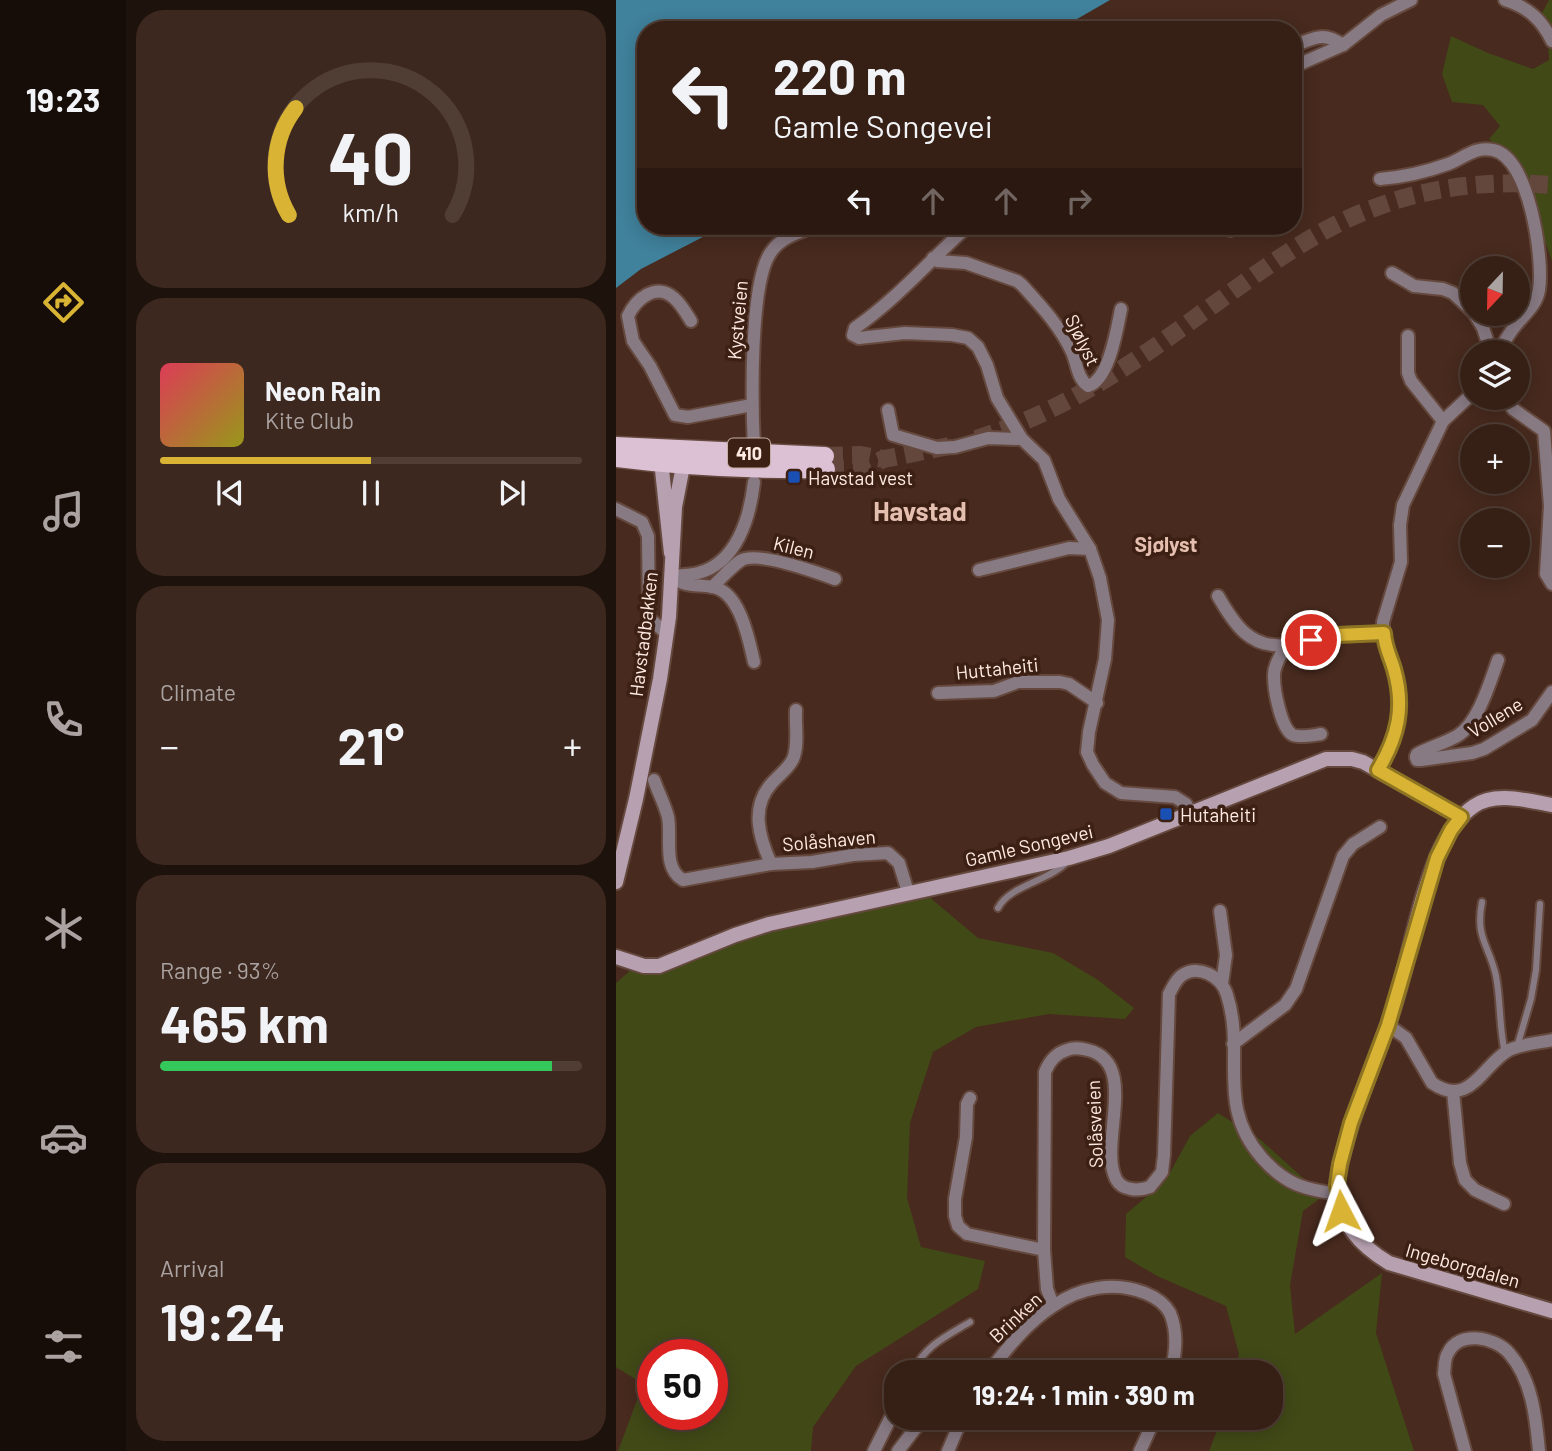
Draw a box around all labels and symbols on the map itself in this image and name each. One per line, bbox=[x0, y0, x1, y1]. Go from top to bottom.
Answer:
north arrow bbox=[1460, 256, 1530, 326]
street label: Kystveien bbox=[722, 279, 752, 361]
street label: Sjølyst bbox=[1061, 311, 1105, 369]
road number: 410 bbox=[728, 438, 770, 467]
place label: Havstad vest bbox=[808, 466, 913, 489]
marker: Havstad vest bbox=[786, 469, 802, 485]
district label: Havstad bbox=[873, 495, 967, 526]
street label: Kilen bbox=[771, 531, 817, 563]
district label: Sjølyst bbox=[1135, 531, 1197, 556]
street label: Havstadbakken bbox=[624, 570, 662, 698]
pin bbox=[1281, 610, 1341, 670]
street label: Huttaheiti bbox=[955, 652, 1039, 684]
street label: Vollene bbox=[1463, 692, 1527, 742]
place label: Hutaheiti bbox=[1180, 803, 1256, 826]
marker: Hutaheiti bbox=[1158, 806, 1174, 822]
street label: Gamle Songevei bbox=[963, 819, 1095, 871]
street label: Solåshaven bbox=[781, 824, 877, 856]
street label: Solåsveien bbox=[1081, 1080, 1107, 1168]
position arrow bbox=[1304, 1174, 1378, 1248]
street label: Ingeborgdalen bbox=[1403, 1238, 1523, 1292]
street label: Brinken bbox=[984, 1287, 1046, 1347]
speed limit sign: 50 bbox=[637, 1339, 728, 1430]

